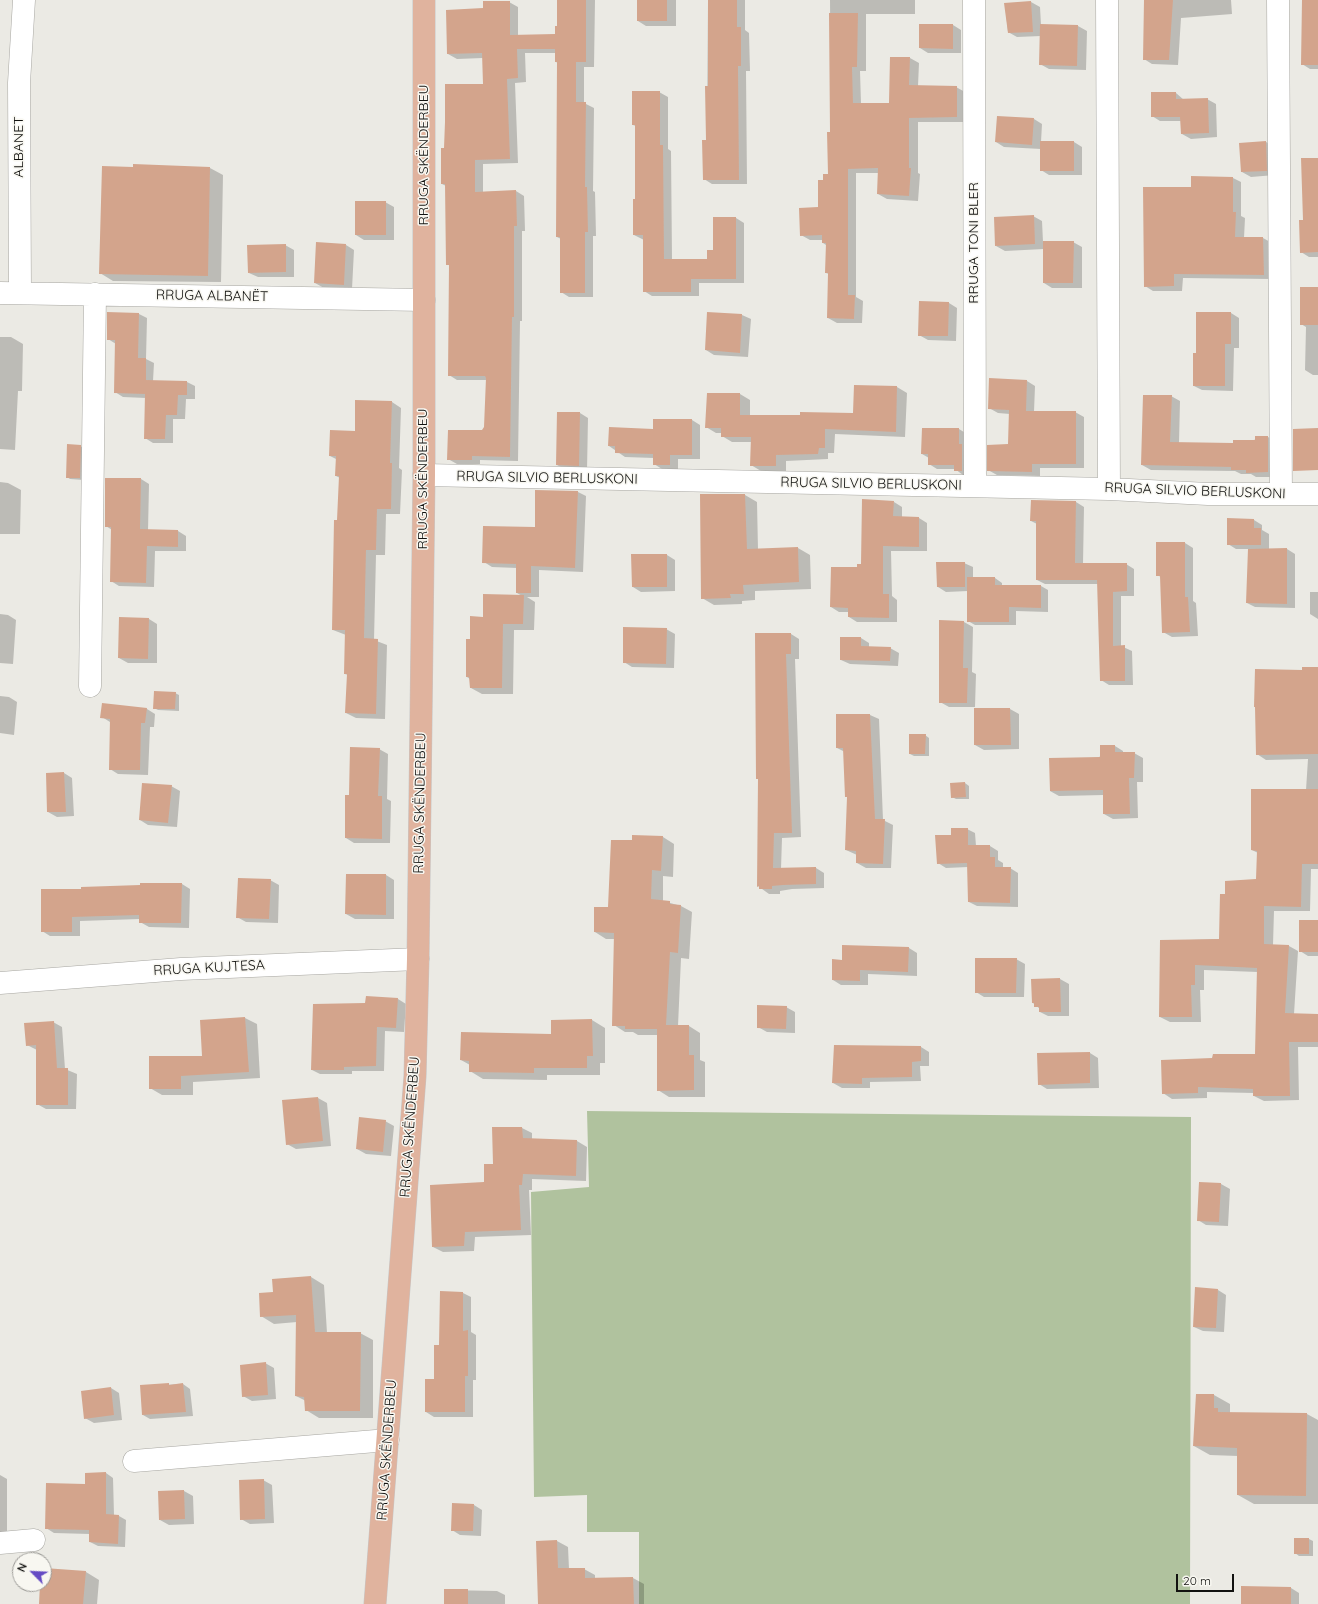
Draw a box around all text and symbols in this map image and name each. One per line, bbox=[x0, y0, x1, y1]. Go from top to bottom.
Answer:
street label: RRUGA SKËNDERBEU bbox=[416, 84, 432, 226]
street label: ALBANET bbox=[11, 116, 27, 178]
street label: RRUGA TONI BLER bbox=[966, 182, 982, 304]
street label: RRUGA ALBANËT bbox=[156, 287, 268, 305]
street label: RRUGA SKËNDERBEU bbox=[415, 408, 431, 550]
street label: RRUGA SILVIO BERLUSKONI bbox=[456, 468, 638, 488]
street label: RRUGA SILVIO BERLUSKONI bbox=[780, 474, 962, 494]
street label: RRUGA SILVIO BERLUSKONI bbox=[1104, 479, 1286, 503]
street label: RRUGA SKËNDERBEU bbox=[410, 732, 430, 874]
street label: RRUGA KUJTESA bbox=[153, 957, 265, 979]
street label: RRUGA SKËNDERBEU bbox=[397, 1056, 423, 1198]
street label: RRUGA SKËNDERBEU bbox=[374, 1379, 400, 1521]
north arrow bbox=[12, 1552, 52, 1592]
text: N bbox=[14, 1561, 30, 1574]
scale bar bbox=[1178, 1566, 1236, 1592]
text: 20 m bbox=[1183, 1573, 1211, 1588]

